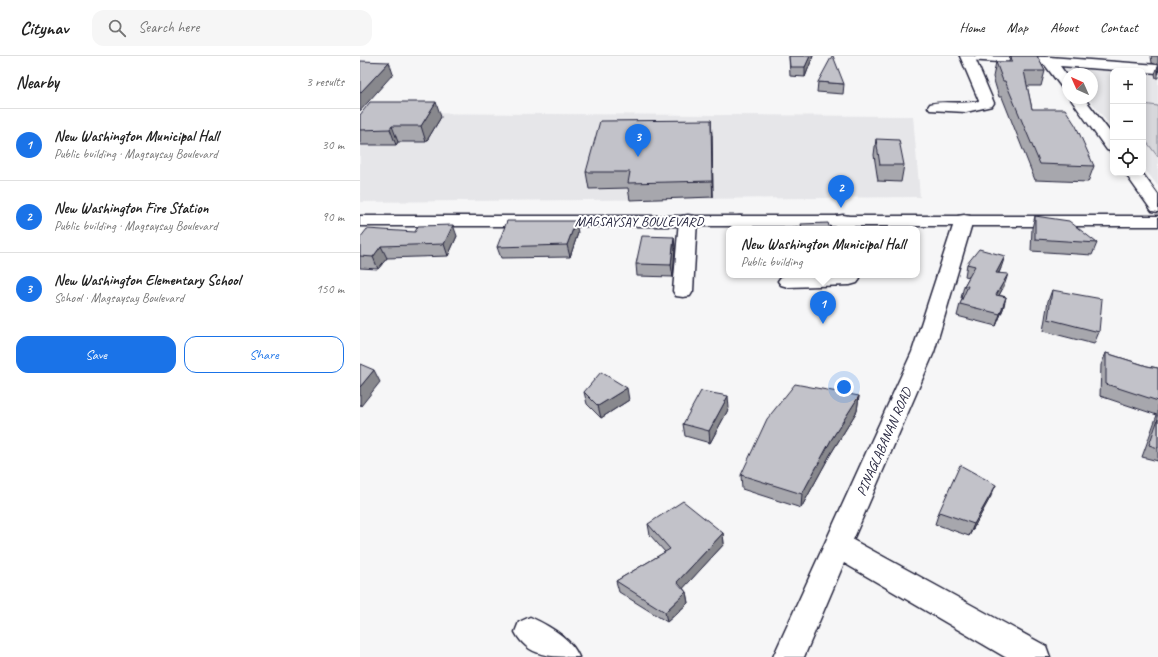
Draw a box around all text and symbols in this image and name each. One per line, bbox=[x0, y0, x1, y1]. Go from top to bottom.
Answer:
search box bbox=[92, 10, 372, 46]
text: Citynav bbox=[20, 16, 68, 40]
icon: search bbox=[106, 17, 128, 39]
text: Search here bbox=[138, 18, 199, 37]
text: Home bbox=[959, 19, 985, 36]
text: Map bbox=[1007, 19, 1028, 36]
text: About bbox=[1050, 19, 1078, 36]
text: Contact bbox=[1100, 19, 1138, 36]
north arrow bbox=[1062, 68, 1098, 104]
map controls bbox=[1110, 68, 1146, 176]
button: + bbox=[1110, 68, 1146, 104]
text: Nearby bbox=[16, 72, 59, 93]
text: 3 results bbox=[306, 74, 344, 90]
button: − bbox=[1110, 104, 1146, 140]
pin: 3 bbox=[625, 124, 651, 157]
text: New Washington Municipal Hall bbox=[54, 127, 219, 146]
text: 1 bbox=[26, 137, 32, 153]
text: 30 m bbox=[322, 137, 344, 153]
button: locate bbox=[1110, 140, 1146, 176]
text: Public building · Magsaysay Boulevard bbox=[54, 146, 218, 162]
pin: 2 bbox=[828, 175, 854, 208]
text: New Washington Fire Station bbox=[54, 199, 208, 218]
text: 2 bbox=[26, 209, 32, 225]
text: 90 m bbox=[322, 209, 344, 225]
street label: MAGSAYSAY BOULEVARD bbox=[575, 213, 704, 230]
text: Public building · Magsaysay Boulevard bbox=[54, 218, 218, 234]
popup bbox=[726, 226, 920, 278]
text: New Washington Municipal Hall bbox=[741, 235, 905, 254]
text: Public building bbox=[741, 254, 802, 270]
text: New Washington Elementary School bbox=[54, 271, 240, 290]
text: 3 bbox=[26, 281, 32, 297]
text: 150 m bbox=[316, 281, 344, 297]
text: School · Magsaysay Boulevard bbox=[54, 290, 184, 306]
pin: 1 bbox=[810, 291, 836, 324]
button: Save bbox=[16, 336, 176, 373]
button: Share bbox=[184, 336, 344, 373]
your location bbox=[834, 377, 854, 397]
street label: PINAGLABANAN ROAD bbox=[853, 384, 916, 499]

